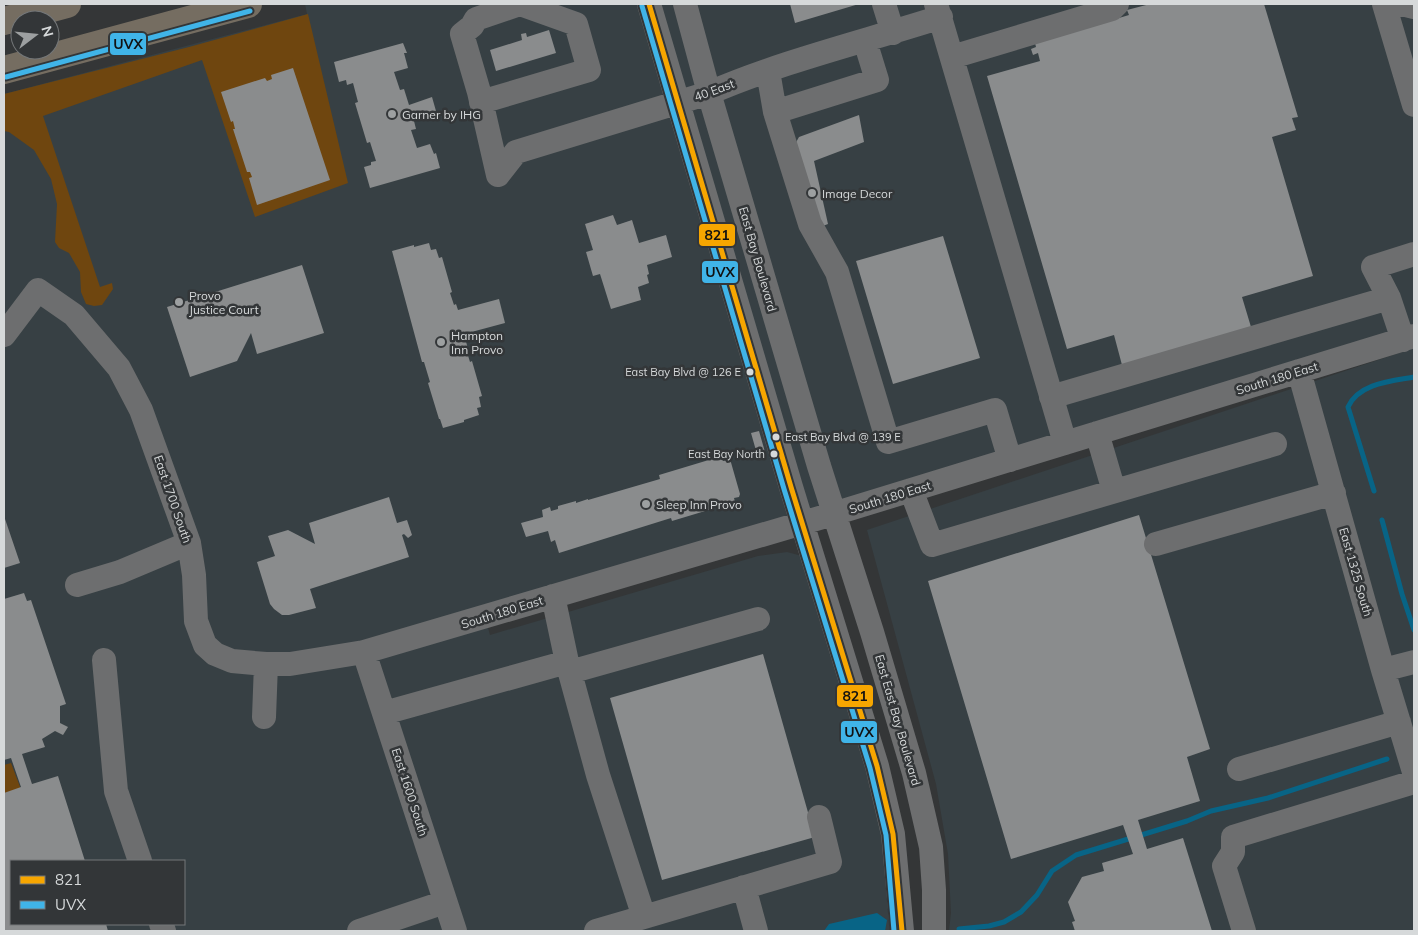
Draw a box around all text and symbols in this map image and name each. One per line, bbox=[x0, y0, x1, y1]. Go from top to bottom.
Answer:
north arrow bbox=[10, 10, 60, 60]
text: N bbox=[37, 24, 58, 39]
line badge: UVX bbox=[109, 32, 147, 56]
text: UVX bbox=[113, 35, 143, 53]
street label: 40 East bbox=[692, 76, 736, 104]
place label: Garner by IHG bbox=[402, 107, 481, 122]
marker: Garner by IHG bbox=[386, 108, 398, 120]
place label: Image Decor bbox=[822, 186, 893, 201]
marker: Image Decor bbox=[806, 187, 818, 199]
street label: East Bay Boulevard bbox=[736, 205, 780, 313]
line badge: 821 bbox=[698, 223, 736, 247]
text: 821 bbox=[704, 226, 730, 244]
line badge: UVX bbox=[701, 260, 739, 284]
text: UVX bbox=[705, 263, 735, 281]
place label: Provo Justice Court bbox=[189, 288, 259, 317]
marker: Provo Justice Court bbox=[173, 296, 185, 308]
place label: Hampton Inn Provo bbox=[451, 328, 503, 357]
marker: Hampton Inn Provo bbox=[435, 336, 447, 348]
street label: South 180 East bbox=[1234, 358, 1320, 398]
place label: East Bay Blvd @ 126 E bbox=[625, 365, 741, 379]
marker: East Bay Blvd @ 126 E bbox=[745, 367, 755, 377]
place label: East Bay Blvd @ 139 E bbox=[785, 430, 901, 444]
marker: East Bay Blvd @ 139 E bbox=[771, 432, 781, 442]
place label: East Bay North bbox=[688, 447, 765, 461]
marker: East Bay North bbox=[769, 449, 779, 459]
street label: East 1700 South bbox=[151, 453, 195, 545]
street label: South 180 East bbox=[847, 477, 933, 517]
place label: Sleep Inn Provo bbox=[656, 497, 742, 512]
marker: Sleep Inn Provo bbox=[640, 498, 652, 510]
street label: East 1325 South bbox=[1336, 526, 1376, 618]
street label: South 180 East bbox=[459, 592, 545, 632]
street label: East East Bay Boulevard bbox=[872, 653, 924, 787]
line badge: 821 bbox=[836, 684, 874, 708]
text: 821 bbox=[842, 687, 868, 705]
line badge: UVX bbox=[840, 720, 878, 744]
text: UVX bbox=[844, 723, 874, 741]
street label: East 1600 South bbox=[389, 746, 431, 838]
legend bbox=[10, 860, 185, 925]
text: 821 bbox=[55, 870, 82, 889]
text: UVX bbox=[55, 895, 86, 914]

